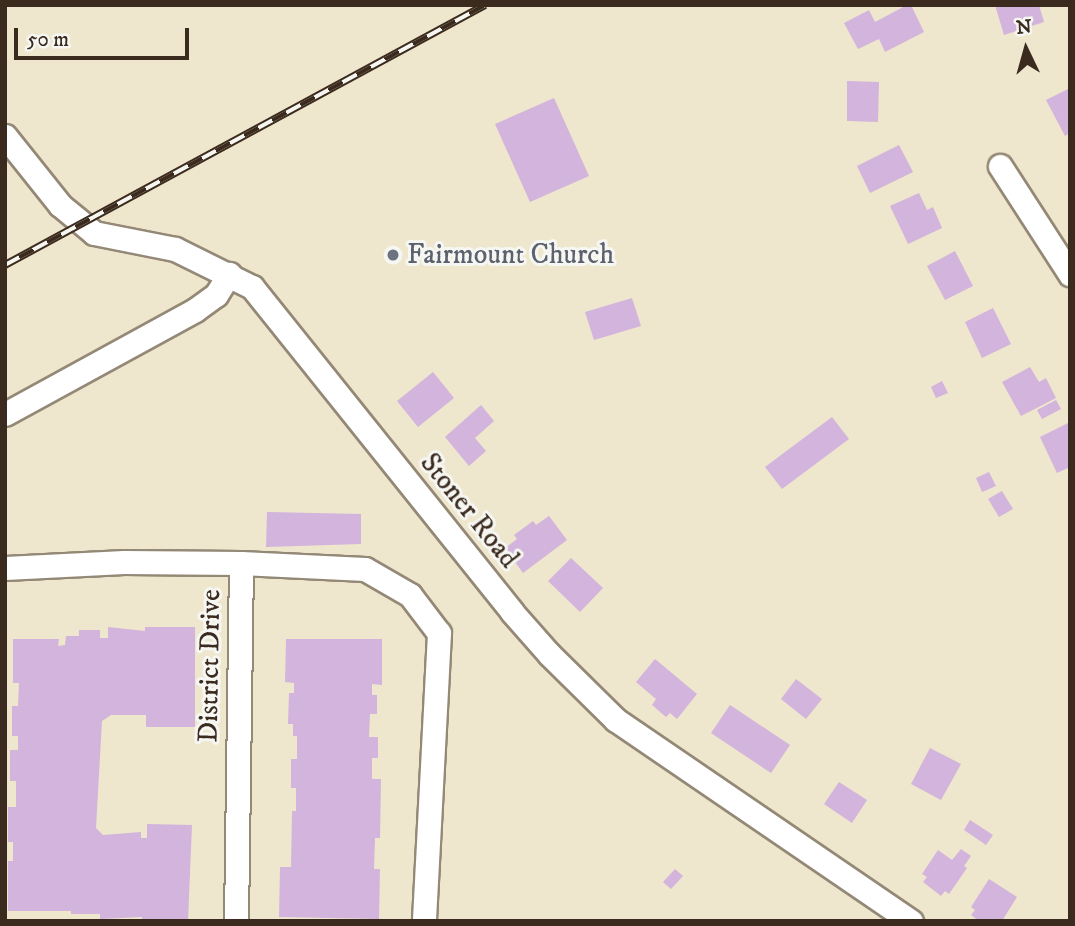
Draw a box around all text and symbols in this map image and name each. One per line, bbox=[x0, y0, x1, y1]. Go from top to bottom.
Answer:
scale bar bbox=[18, 14, 192, 58]
north arrow bbox=[991, 14, 1061, 84]
text: N bbox=[1015, 15, 1033, 40]
text: 50 m bbox=[27, 27, 69, 53]
place label: Fairmount Church bbox=[407, 238, 614, 272]
marker: Fairmount Church bbox=[385, 247, 401, 263]
street label: Stoner Road bbox=[413, 447, 525, 575]
street label: District Drive bbox=[192, 589, 228, 743]

